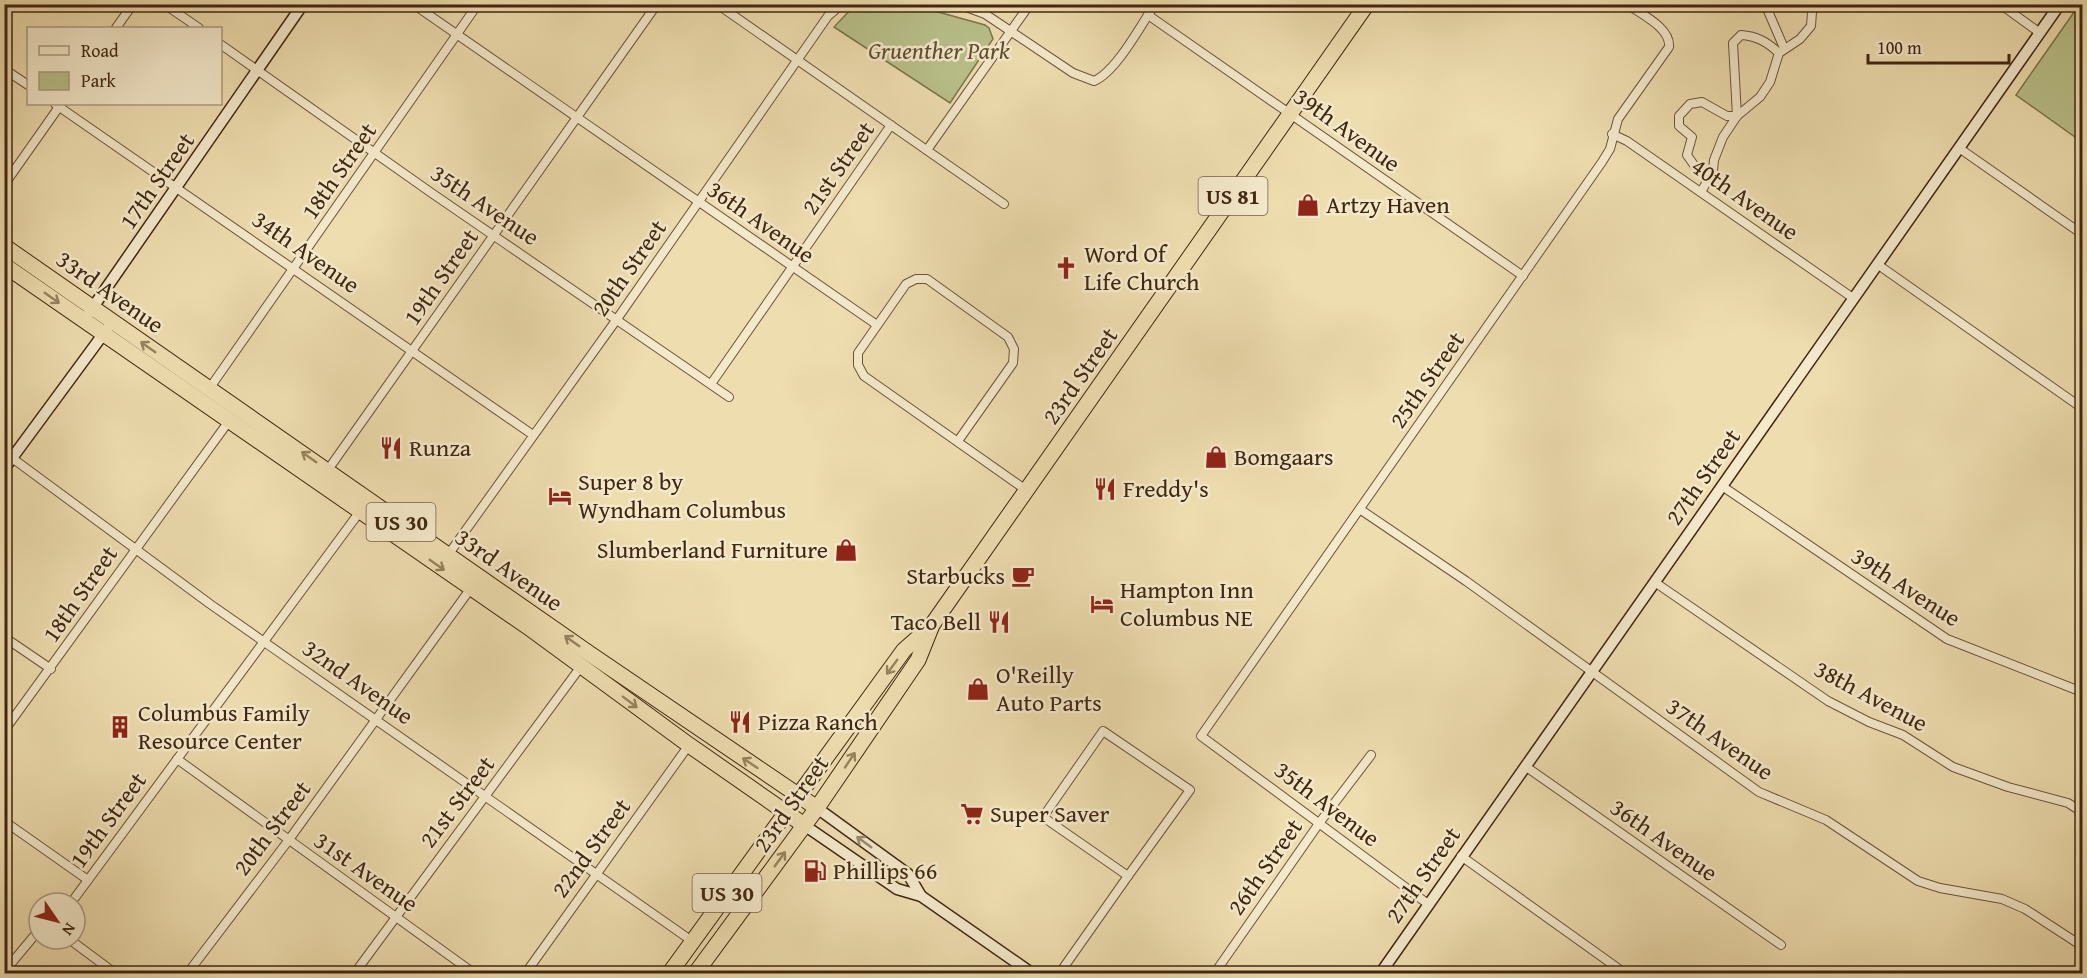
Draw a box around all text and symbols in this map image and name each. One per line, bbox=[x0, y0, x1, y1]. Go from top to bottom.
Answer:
legend bbox=[27, 27, 222, 105]
scale bar bbox=[1868, 27, 2009, 65]
park label: Gruenther Park bbox=[868, 33, 1010, 68]
text: 100 m bbox=[1877, 34, 1922, 61]
text: Road bbox=[81, 37, 119, 64]
text: Park bbox=[81, 67, 117, 94]
street label: 39th Avenue bbox=[1287, 79, 1408, 180]
street label: 21st Street bbox=[793, 113, 883, 222]
street label: 18th Street bbox=[292, 115, 385, 226]
street label: 17th Street bbox=[110, 125, 203, 236]
street label: 40th Avenue bbox=[1684, 149, 1806, 249]
street label: 35th Avenue bbox=[424, 155, 547, 254]
street label: 36th Avenue bbox=[700, 172, 822, 272]
road number: US 81 bbox=[1198, 177, 1268, 215]
place label: Artzy Haven bbox=[1326, 187, 1450, 222]
shop icon: Artzy Haven bbox=[1295, 192, 1321, 218]
street label: 34th Avenue bbox=[245, 202, 367, 302]
street label: 20th Street bbox=[582, 212, 675, 323]
street label: 19th Street bbox=[394, 221, 487, 332]
place label: Word Of Life Church bbox=[1084, 236, 1200, 299]
street label: 33rd Avenue bbox=[49, 242, 171, 342]
church icon: Word Of Life Church bbox=[1053, 255, 1079, 281]
one-way arrow bbox=[44, 292, 60, 304]
street label: 23rd Street bbox=[1033, 320, 1126, 431]
street label: 25th Street bbox=[1380, 324, 1473, 435]
one-way arrow bbox=[140, 340, 157, 353]
street label: 27th Street bbox=[1656, 421, 1749, 532]
place label: Runza bbox=[409, 430, 472, 465]
restaurant icon: Runza bbox=[378, 435, 404, 461]
place label: Bomgaars bbox=[1234, 439, 1334, 474]
shop icon: Bomgaars bbox=[1203, 444, 1229, 470]
one-way arrow bbox=[300, 451, 317, 464]
place label: Super 8 by Wyndham Columbus bbox=[578, 464, 786, 527]
place label: Freddy's bbox=[1123, 471, 1209, 506]
restaurant icon: Freddy's bbox=[1092, 476, 1118, 502]
hotel icon: Super 8 by Wyndham Columbus bbox=[547, 483, 573, 509]
road number: US 30 bbox=[366, 503, 436, 541]
street label: 33rd Avenue bbox=[448, 520, 570, 620]
place label: Slumberland Furniture bbox=[597, 532, 828, 567]
shop icon: Slumberland Furniture bbox=[833, 537, 859, 563]
street label: 18th Street bbox=[33, 538, 126, 649]
street label: 39th Avenue bbox=[1845, 538, 1968, 635]
place label: Starbucks bbox=[906, 558, 1005, 593]
one-way arrow bbox=[429, 559, 445, 571]
cafe icon: Starbucks bbox=[1010, 563, 1036, 589]
place label: Hampton Inn Columbus NE bbox=[1120, 572, 1254, 635]
hotel icon: Hampton Inn Columbus NE bbox=[1089, 591, 1115, 617]
place label: Taco Bell bbox=[891, 604, 981, 639]
restaurant icon: Taco Bell bbox=[986, 609, 1012, 635]
street label: 32nd Avenue bbox=[296, 630, 421, 733]
one-way arrow bbox=[564, 635, 580, 647]
street label: 38th Avenue bbox=[1808, 651, 1934, 740]
place label: O'Reilly Auto Parts bbox=[996, 657, 1102, 720]
one-way arrow bbox=[886, 658, 898, 674]
shop icon: O'Reilly Auto Parts bbox=[965, 676, 991, 702]
street label: 37th Avenue bbox=[1659, 689, 1781, 789]
place label: Columbus Family Resource Center bbox=[138, 695, 310, 758]
one-way arrow bbox=[622, 695, 638, 708]
place label: Pizza Ranch bbox=[758, 704, 878, 739]
restaurant icon: Pizza Ranch bbox=[727, 709, 753, 735]
building icon: Columbus Family Resource Center bbox=[107, 714, 133, 740]
street label: 21st Street bbox=[410, 748, 503, 855]
street label: 23rd Street bbox=[744, 748, 837, 859]
one-way arrow bbox=[844, 752, 856, 768]
street label: 35th Avenue bbox=[1267, 752, 1387, 855]
one-way arrow bbox=[743, 757, 759, 769]
street label: 19th Street bbox=[61, 764, 155, 875]
street label: 20th Street bbox=[224, 772, 319, 883]
street label: 22nd Street bbox=[543, 790, 639, 905]
street label: 36th Avenue bbox=[1603, 790, 1725, 890]
place label: Super Saver bbox=[990, 796, 1109, 831]
supermarket icon: Super Saver bbox=[959, 801, 985, 827]
street label: 26th Street bbox=[1218, 811, 1311, 922]
street label: 27th Street bbox=[1376, 819, 1469, 930]
street label: 31st Avenue bbox=[307, 823, 426, 920]
one-way arrow bbox=[856, 836, 872, 849]
one-way arrow bbox=[773, 851, 786, 867]
place label: Phillips 66 bbox=[833, 853, 937, 888]
fuel station icon: Phillips 66 bbox=[802, 858, 828, 884]
road number: US 30 bbox=[692, 874, 762, 912]
north arrow bbox=[27, 891, 87, 951]
text: N bbox=[56, 918, 82, 941]

